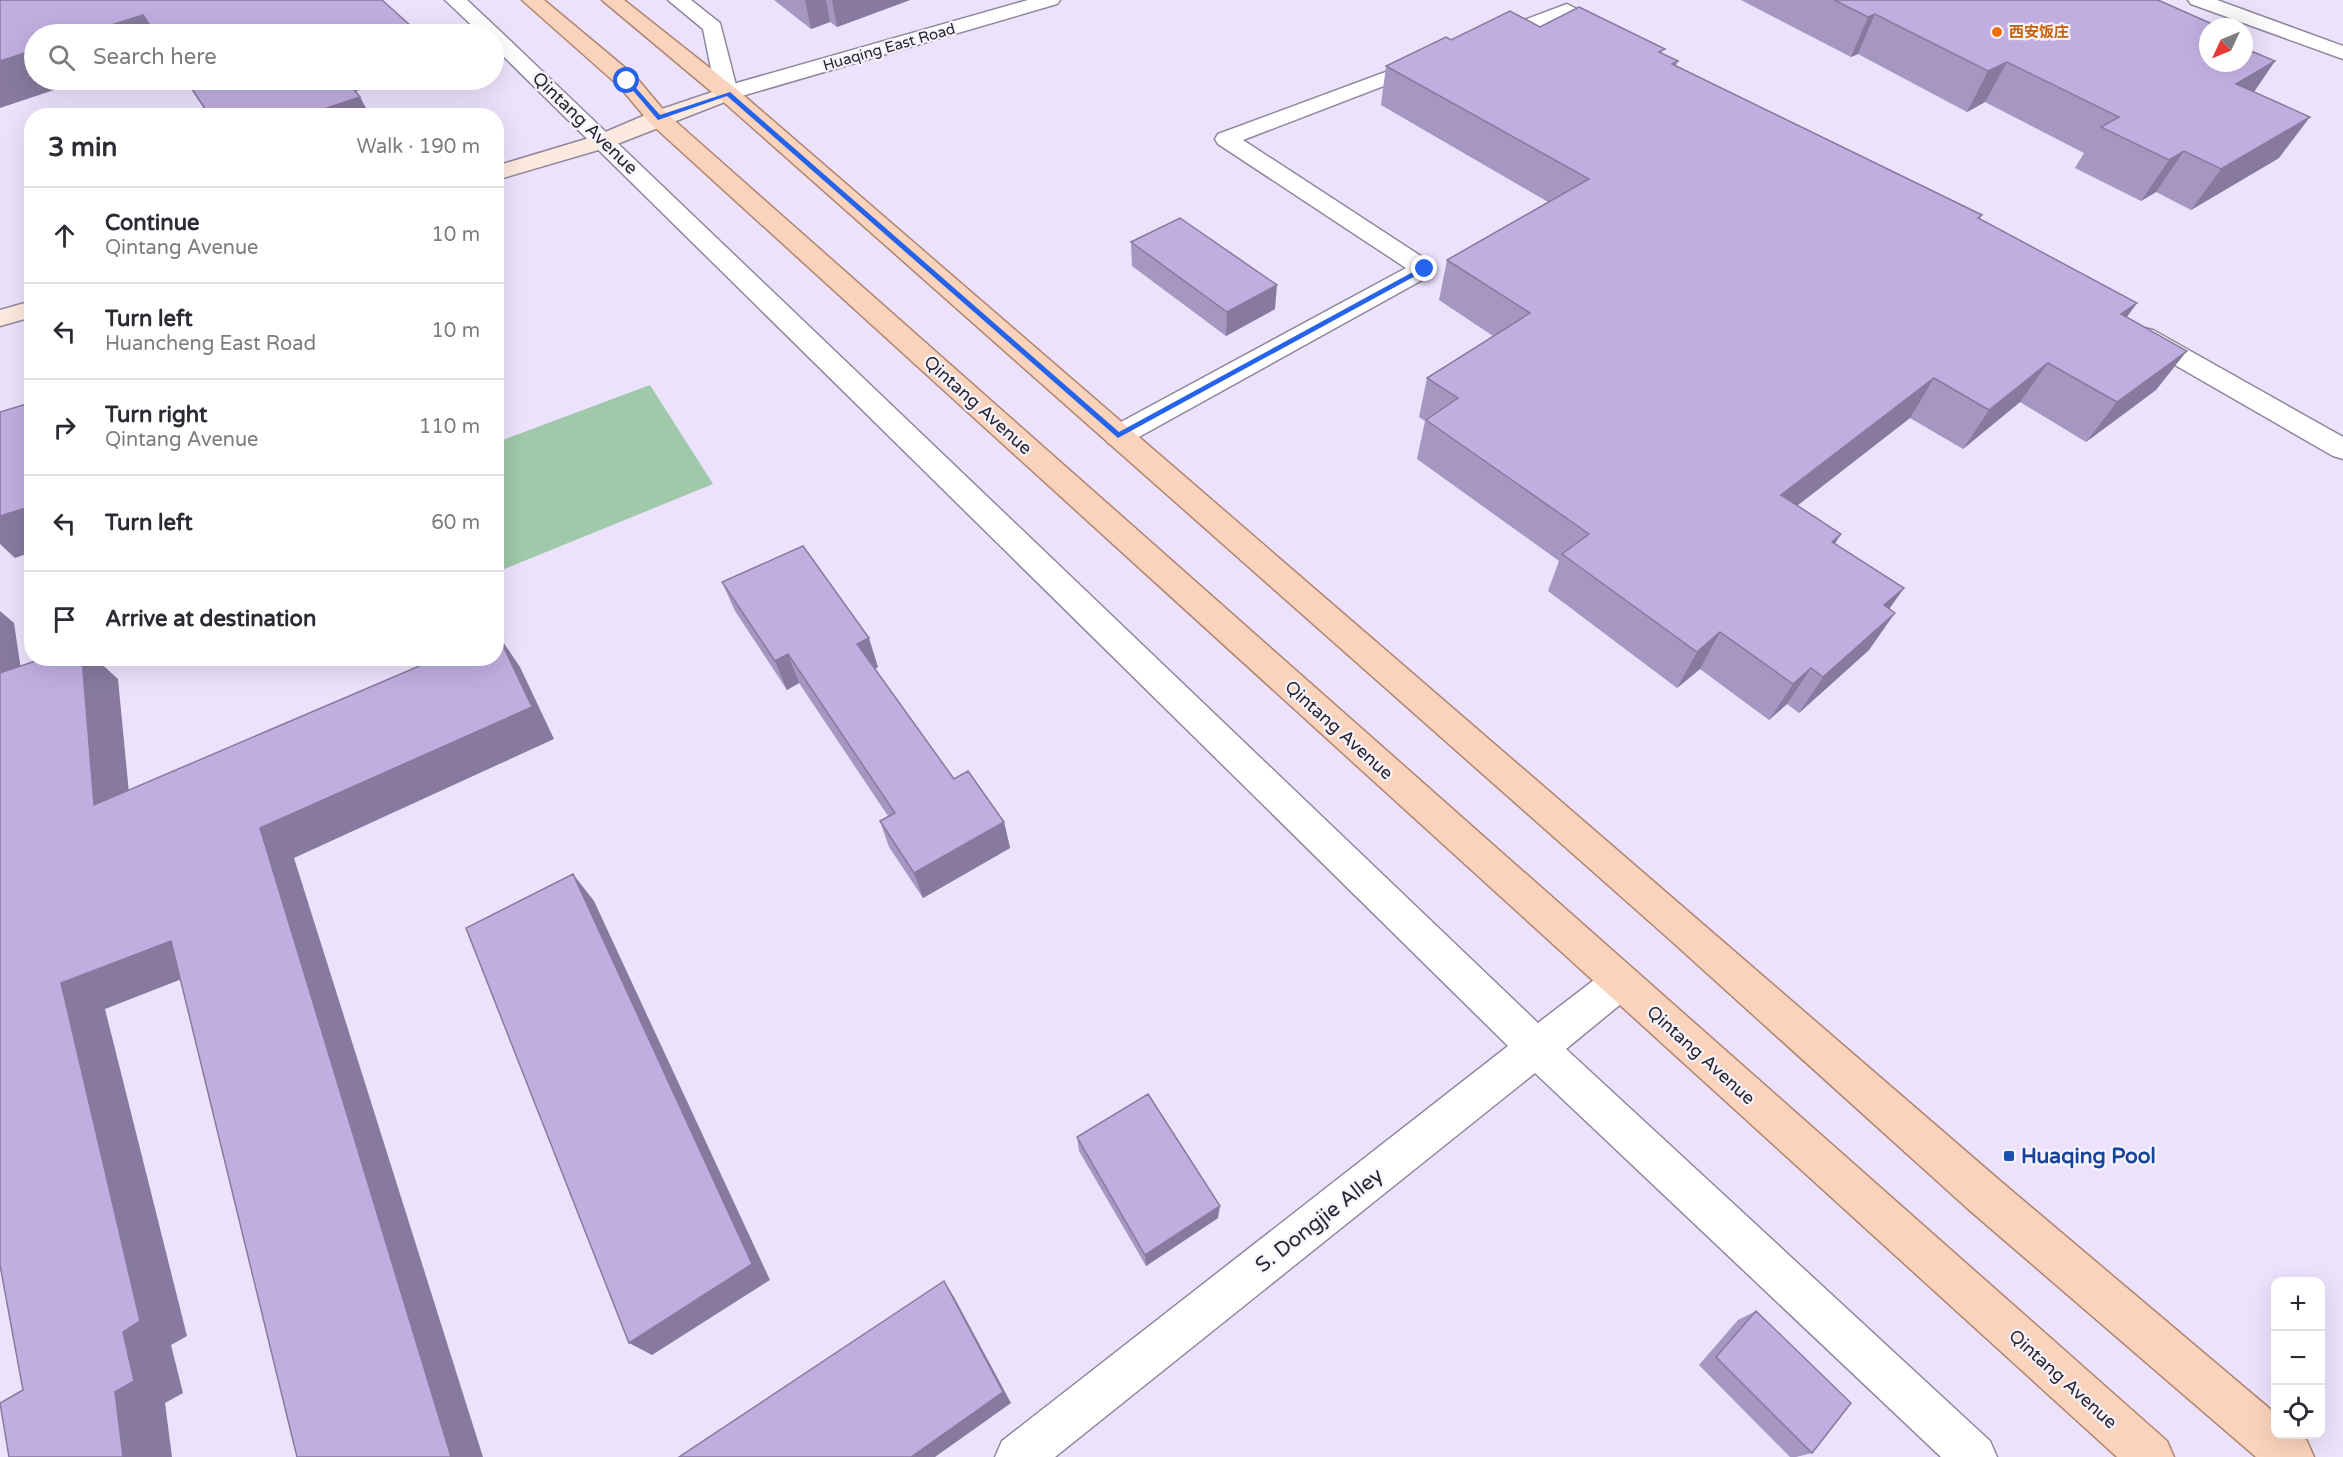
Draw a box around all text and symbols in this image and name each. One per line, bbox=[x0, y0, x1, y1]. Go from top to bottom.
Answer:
north arrow bbox=[2199, 18, 2253, 72]
street label: Huaqing East Road bbox=[821, 19, 957, 75]
place label: 西安饭庄 bbox=[2009, 23, 2069, 41]
search box bbox=[24, 24, 504, 90]
marker: 西安饭庄 bbox=[1990, 25, 2004, 39]
icon: search bbox=[45, 41, 78, 74]
text: Search here bbox=[93, 44, 217, 70]
street label: Qintang Avenue bbox=[528, 67, 642, 179]
route start bbox=[613, 67, 639, 93]
text: 3 min bbox=[48, 132, 117, 163]
text: Walk · 190 m bbox=[357, 135, 480, 159]
text: Continue bbox=[105, 210, 200, 236]
icon: ahead bbox=[48, 219, 81, 252]
text: 10 m bbox=[431, 223, 480, 247]
text: Qintang Avenue bbox=[105, 236, 258, 260]
route end bbox=[1411, 255, 1437, 281]
text: Turn left bbox=[105, 306, 193, 332]
icon: left bbox=[48, 315, 81, 348]
text: 10 m bbox=[431, 319, 480, 343]
text: Huancheng East Road bbox=[105, 332, 316, 356]
street label: Qintang Avenue bbox=[919, 351, 1037, 459]
text: Turn right bbox=[105, 402, 207, 428]
icon: right bbox=[48, 411, 81, 444]
text: 110 m bbox=[419, 415, 480, 439]
text: Qintang Avenue bbox=[105, 428, 258, 452]
icon: left bbox=[48, 507, 81, 540]
text: Turn left bbox=[105, 510, 193, 536]
text: 60 m bbox=[431, 511, 480, 535]
icon: arrive bbox=[48, 603, 81, 636]
text: Arrive at destination bbox=[105, 606, 316, 632]
street label: Qintang Avenue bbox=[1280, 676, 1398, 784]
street label: Qintang Avenue bbox=[1642, 1001, 1760, 1109]
place label: Huaqing Pool bbox=[2021, 1144, 2156, 1169]
marker: Huaqing Pool bbox=[2002, 1149, 2016, 1163]
street label: S. Dongjie Alley bbox=[1251, 1163, 1388, 1278]
map controls bbox=[2271, 1277, 2325, 1439]
button: + bbox=[2271, 1277, 2325, 1331]
street label: Qintang Avenue bbox=[2004, 1325, 2122, 1433]
button: − bbox=[2271, 1331, 2325, 1385]
button: locate bbox=[2271, 1385, 2325, 1439]

